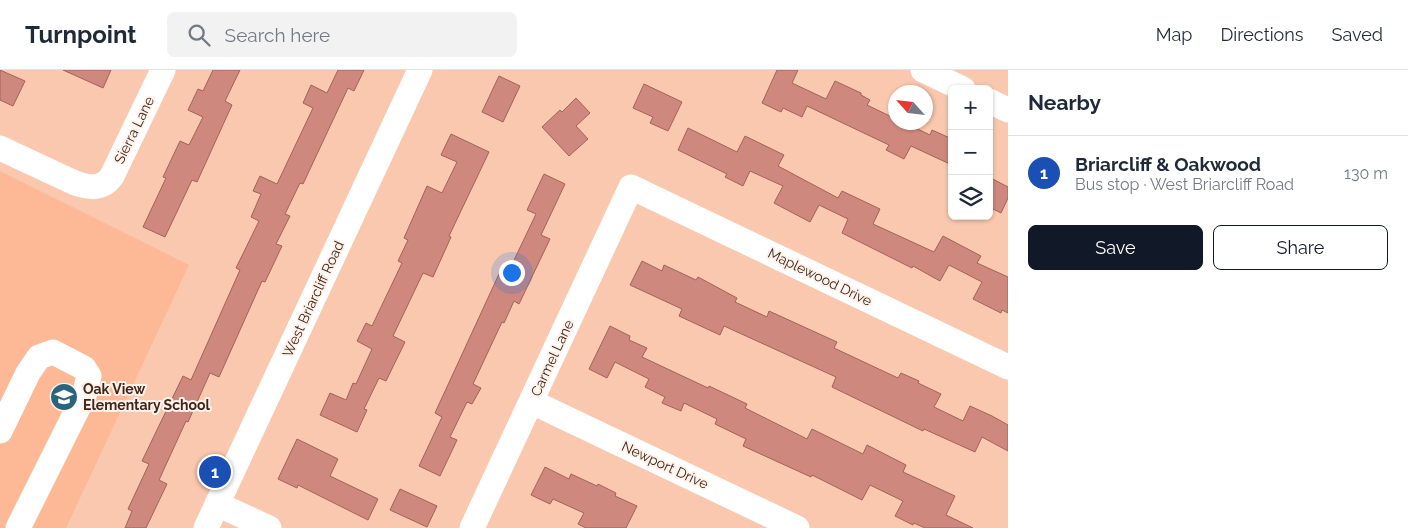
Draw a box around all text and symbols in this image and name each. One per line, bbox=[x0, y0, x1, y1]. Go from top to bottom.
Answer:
search box bbox=[167, 12, 517, 57]
text: Turnpoint bbox=[25, 20, 137, 49]
icon: search bbox=[185, 21, 213, 49]
text: Search here bbox=[225, 24, 330, 46]
text: Map bbox=[1156, 24, 1192, 45]
text: Directions bbox=[1220, 24, 1304, 45]
text: Saved bbox=[1332, 24, 1383, 45]
north arrow bbox=[888, 85, 933, 130]
map controls bbox=[948, 85, 993, 220]
button: + bbox=[948, 85, 993, 130]
text: Nearby bbox=[1028, 90, 1101, 115]
street label: Sierra Lane bbox=[111, 94, 157, 166]
button: − bbox=[948, 130, 993, 175]
text: Briarcliff & Oakwood bbox=[1075, 153, 1261, 175]
text: 1 bbox=[1040, 164, 1048, 183]
text: 130 m bbox=[1344, 164, 1388, 183]
button: layers bbox=[948, 175, 993, 220]
text: Bus stop · West Briarcliff Road bbox=[1075, 175, 1294, 194]
button: Save bbox=[1028, 225, 1203, 270]
button: Share bbox=[1213, 225, 1388, 270]
street label: West Briarcliff Road bbox=[279, 238, 347, 360]
street label: Maplewood Drive bbox=[765, 245, 875, 309]
your location bbox=[499, 260, 525, 286]
street label: Carmel Lane bbox=[527, 317, 577, 399]
place label: Oak View Elementary School bbox=[83, 381, 211, 413]
school or university icon: Oak View Elementary School bbox=[49, 382, 79, 412]
street label: Newport Drive bbox=[619, 438, 711, 492]
pin: 1 bbox=[199, 453, 231, 491]

